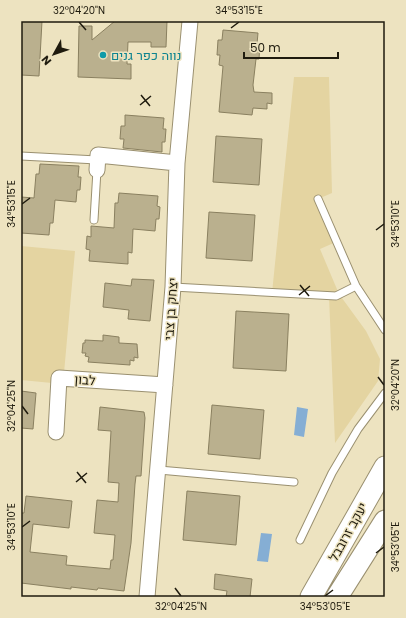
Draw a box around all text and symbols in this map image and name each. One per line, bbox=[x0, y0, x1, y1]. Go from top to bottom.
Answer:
text: 32°04'20"N bbox=[53, 3, 105, 18]
text: 34°53'15"E bbox=[215, 3, 263, 18]
north arrow bbox=[34, 34, 74, 74]
scale bar bbox=[244, 34, 338, 60]
text: 50 m bbox=[250, 39, 281, 56]
place label: נווה כפר גנים bbox=[111, 46, 181, 65]
marker: נווה כפר גנים bbox=[98, 50, 108, 60]
text: N bbox=[38, 52, 55, 69]
text: 34°53'15"E bbox=[4, 180, 19, 228]
text: 34°53'10"E bbox=[388, 200, 403, 248]
street label: יצחק בן צבי bbox=[159, 277, 183, 341]
text: 32°04'20"N bbox=[388, 359, 403, 411]
street label: לבון bbox=[74, 370, 97, 390]
text: 32°04'25"N bbox=[4, 380, 19, 432]
street label: יעקב זרובבל bbox=[324, 499, 372, 565]
text: 34°53'10"E bbox=[4, 503, 19, 551]
text: 34°53'05"E bbox=[388, 522, 403, 572]
text: 32°04'25"N bbox=[155, 599, 207, 614]
text: 34°53'05"E bbox=[300, 599, 350, 614]

